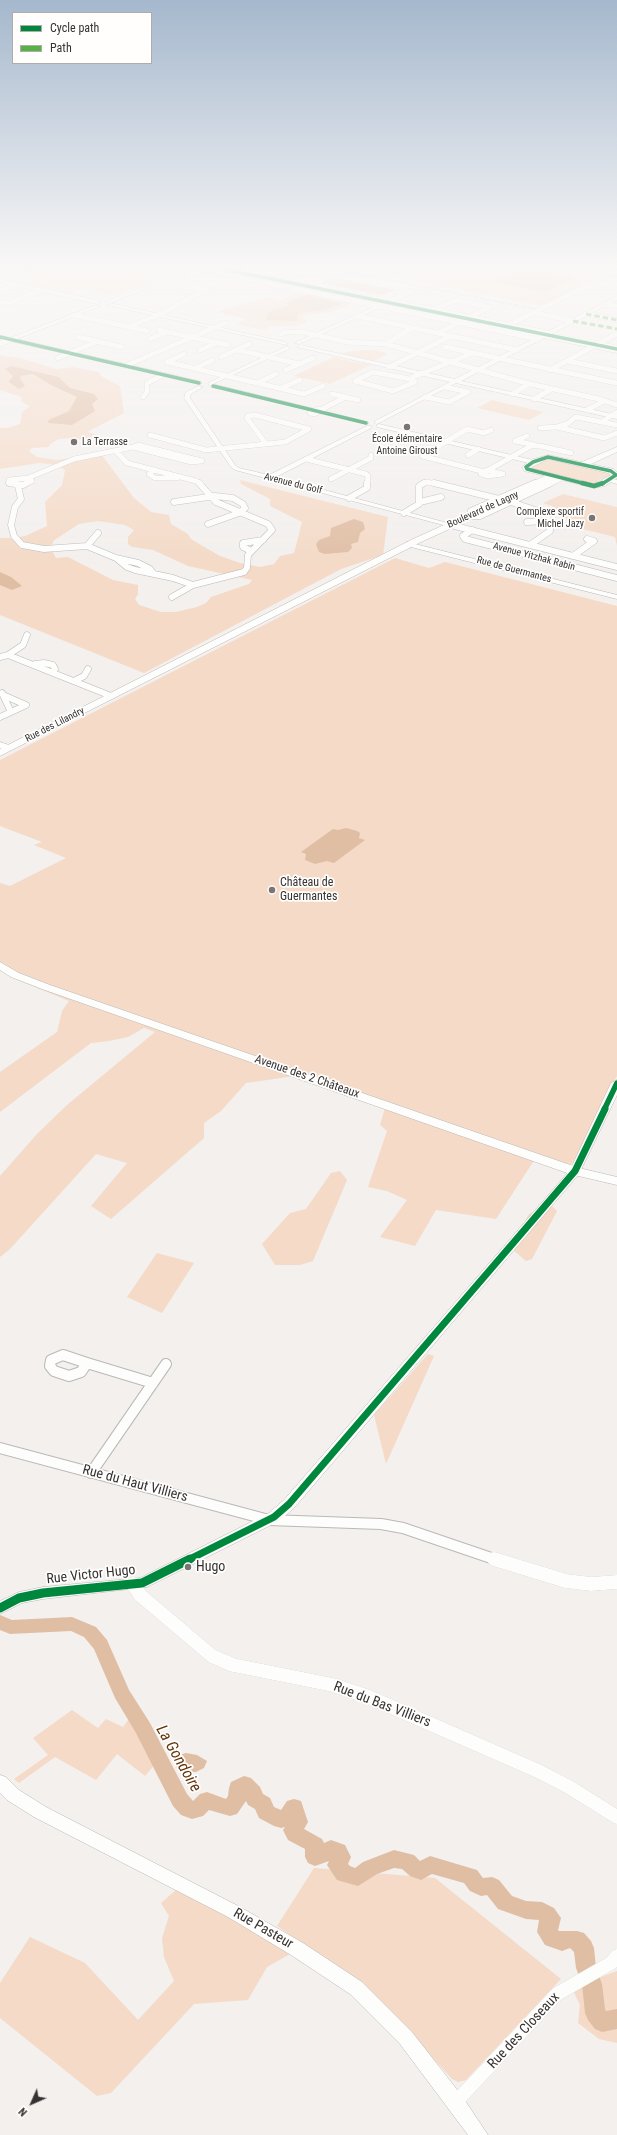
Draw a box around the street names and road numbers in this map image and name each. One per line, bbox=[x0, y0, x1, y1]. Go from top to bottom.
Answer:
street label: Avenue du Golf bbox=[263, 471, 323, 497]
street label: Boulevard de Lagny bbox=[445, 489, 521, 531]
street label: Avenue Yitzhak Rabin bbox=[492, 540, 576, 574]
street label: Rue de Guermantes bbox=[475, 554, 553, 586]
street label: Rue des Lilandry bbox=[23, 705, 87, 745]
street label: Avenue des 2 Châteaux bbox=[253, 1052, 361, 1102]
street label: Rue du Haut Villiers bbox=[81, 1462, 189, 1506]
street label: Rue Victor Hugo bbox=[46, 1562, 136, 1588]
street label: Rue du Bas Villiers bbox=[331, 1679, 433, 1731]
street label: Rue Pasteur bbox=[230, 1905, 296, 1953]
street label: Rue des Closeaux bbox=[484, 1989, 564, 2073]

